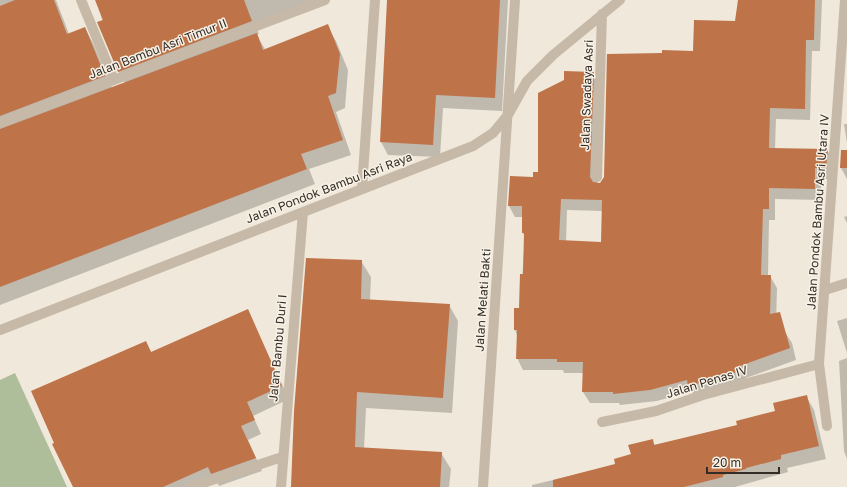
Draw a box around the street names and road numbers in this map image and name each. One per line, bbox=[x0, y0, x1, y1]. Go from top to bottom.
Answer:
street label: Jalan Bambu Asri Timur II bbox=[87, 15, 229, 82]
street label: Jalan Swadaya Asri bbox=[577, 39, 596, 150]
street label: Jalan Pondok Bambu Asri Utara IV bbox=[803, 114, 832, 310]
street label: Jalan Pondok Bambu Asri Raya bbox=[243, 149, 414, 226]
street label: Jalan Melati Bakti bbox=[471, 248, 494, 352]
street label: Jalan Bambu Duri I bbox=[265, 294, 290, 402]
street label: Jalan Penas IV bbox=[664, 362, 749, 401]

